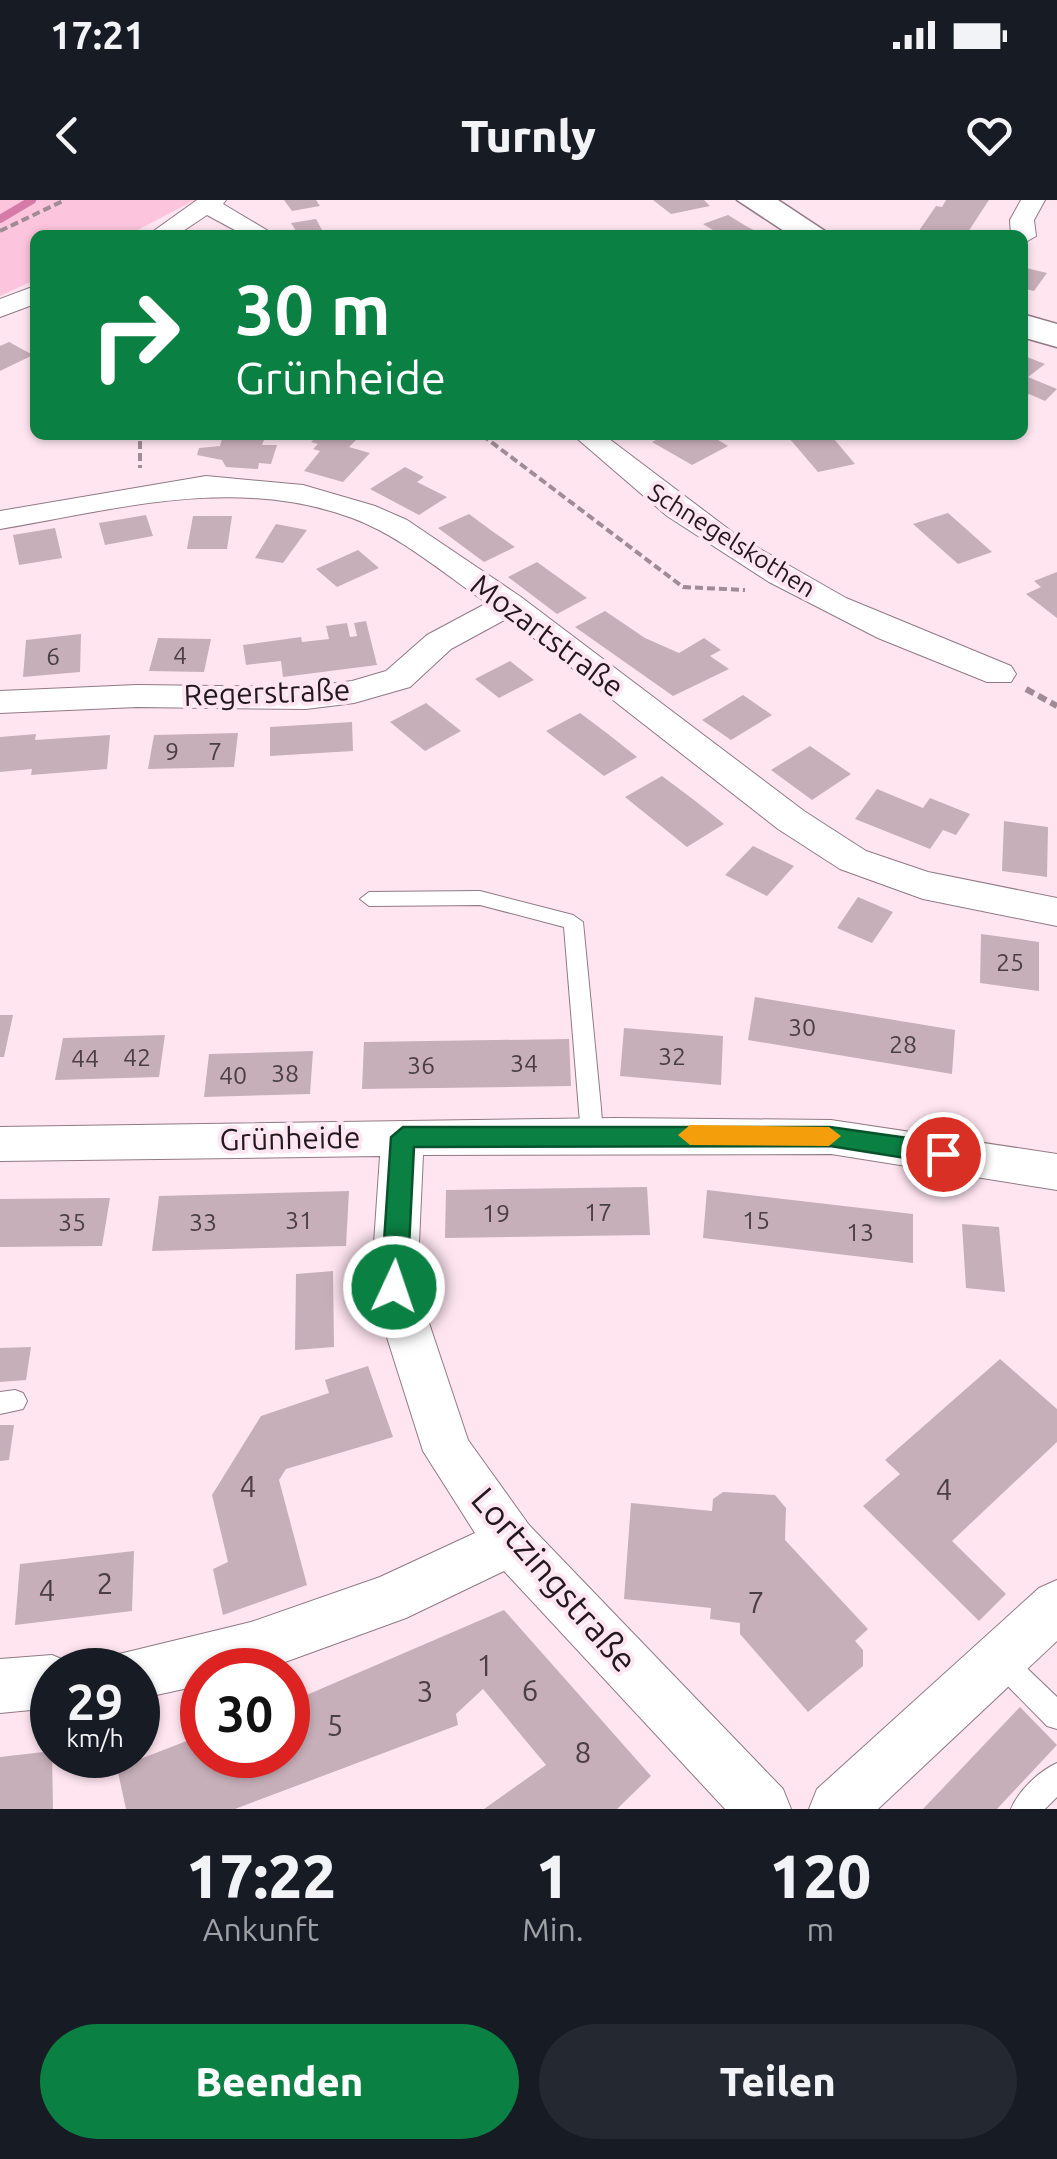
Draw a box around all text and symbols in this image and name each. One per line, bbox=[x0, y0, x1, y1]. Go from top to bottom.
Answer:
text: 17:21 bbox=[50, 14, 145, 56]
icon: back bbox=[40, 108, 95, 163]
icon: heart bbox=[962, 108, 1017, 163]
text: Turnly bbox=[461, 110, 596, 161]
icon: right bbox=[70, 270, 200, 400]
text: 30 m bbox=[235, 270, 391, 348]
text: Grünheide bbox=[235, 352, 446, 403]
street label: Schnegelskothen bbox=[643, 477, 821, 603]
street label: Mozartstraße bbox=[465, 567, 630, 704]
house number: 4 bbox=[173, 641, 187, 669]
house number: 6 bbox=[46, 642, 60, 670]
street label: Regerstraße bbox=[183, 672, 351, 712]
house number: 9 bbox=[165, 737, 179, 765]
house number: 7 bbox=[208, 737, 222, 765]
house number: 25 bbox=[996, 948, 1024, 976]
house number: 30 bbox=[788, 1013, 816, 1041]
house number: 28 bbox=[889, 1030, 917, 1058]
house number: 32 bbox=[658, 1042, 686, 1070]
house number: 42 bbox=[123, 1043, 151, 1071]
house number: 44 bbox=[71, 1044, 99, 1072]
house number: 34 bbox=[510, 1049, 538, 1077]
house number: 36 bbox=[407, 1051, 435, 1079]
house number: 38 bbox=[271, 1059, 299, 1087]
house number: 40 bbox=[219, 1061, 247, 1089]
pin bbox=[901, 1112, 986, 1197]
street label: Grünheide bbox=[219, 1120, 361, 1156]
icon: arrive bbox=[916, 1127, 971, 1182]
house number: 17 bbox=[584, 1198, 612, 1226]
house number: 19 bbox=[482, 1199, 510, 1227]
house number: 31 bbox=[285, 1206, 313, 1234]
house number: 15 bbox=[742, 1206, 770, 1234]
house number: 35 bbox=[58, 1208, 86, 1236]
house number: 33 bbox=[189, 1208, 217, 1236]
house number: 13 bbox=[846, 1218, 874, 1246]
position arrow bbox=[342, 1235, 446, 1339]
house number: 4 bbox=[240, 1469, 256, 1503]
house number: 4 bbox=[936, 1472, 952, 1506]
street label: Lortzingstraße bbox=[464, 1479, 646, 1679]
house number: 2 bbox=[97, 1566, 113, 1600]
house number: 4 bbox=[39, 1573, 55, 1607]
house number: 7 bbox=[748, 1585, 764, 1619]
speed limit sign: 30 bbox=[180, 1648, 310, 1778]
house number: 1 bbox=[477, 1648, 493, 1682]
text: 29 bbox=[67, 1673, 123, 1729]
house number: 6 bbox=[522, 1673, 538, 1707]
house number: 3 bbox=[417, 1674, 433, 1708]
house number: 5 bbox=[327, 1708, 343, 1742]
text: km/h bbox=[66, 1724, 124, 1752]
house number: 8 bbox=[575, 1735, 591, 1769]
text: 17:22 bbox=[186, 1842, 336, 1909]
text: 1 bbox=[536, 1842, 570, 1909]
text: 120 bbox=[770, 1842, 871, 1909]
text: Ankunft bbox=[203, 1911, 319, 1947]
text: Min. bbox=[522, 1911, 584, 1947]
text: m bbox=[806, 1911, 834, 1947]
button: Beenden bbox=[40, 2024, 519, 2139]
button: Teilen bbox=[539, 2024, 1017, 2139]

